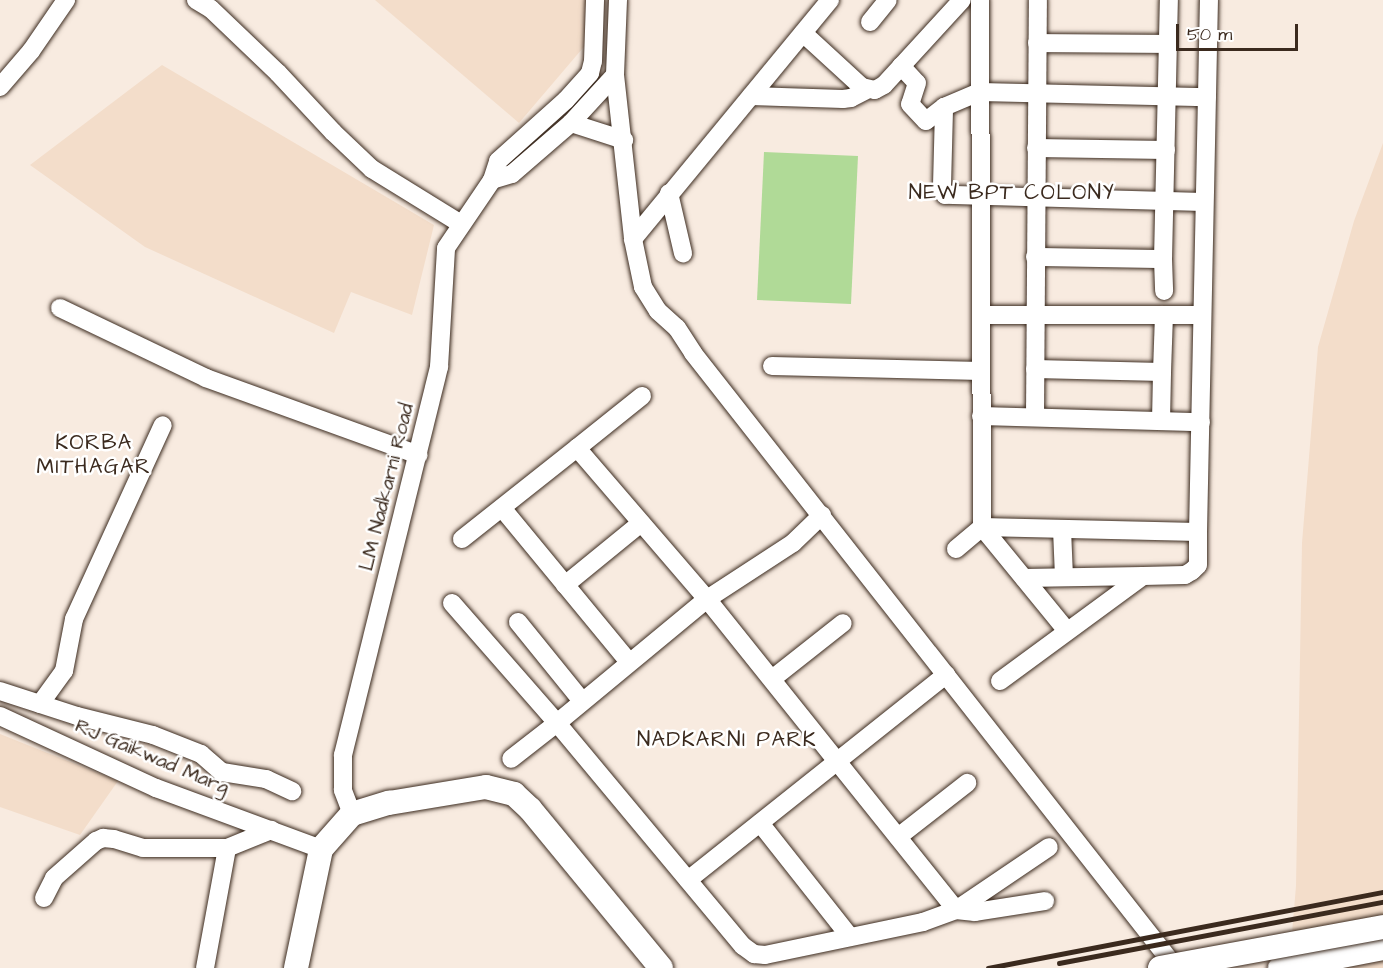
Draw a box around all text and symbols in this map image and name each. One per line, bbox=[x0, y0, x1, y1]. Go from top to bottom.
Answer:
scale bar bbox=[1179, 12, 1300, 50]
text: 50 m bbox=[1187, 22, 1232, 47]
district label: NEW BPT COLONY bbox=[909, 180, 1115, 206]
street label: LM Nadkarni Road bbox=[355, 401, 419, 573]
district label: KORBA MITHAGAR bbox=[37, 430, 151, 480]
street label: RJ Gaikwad Marg bbox=[71, 714, 233, 800]
district label: NADKARNI PARK bbox=[637, 727, 817, 753]

